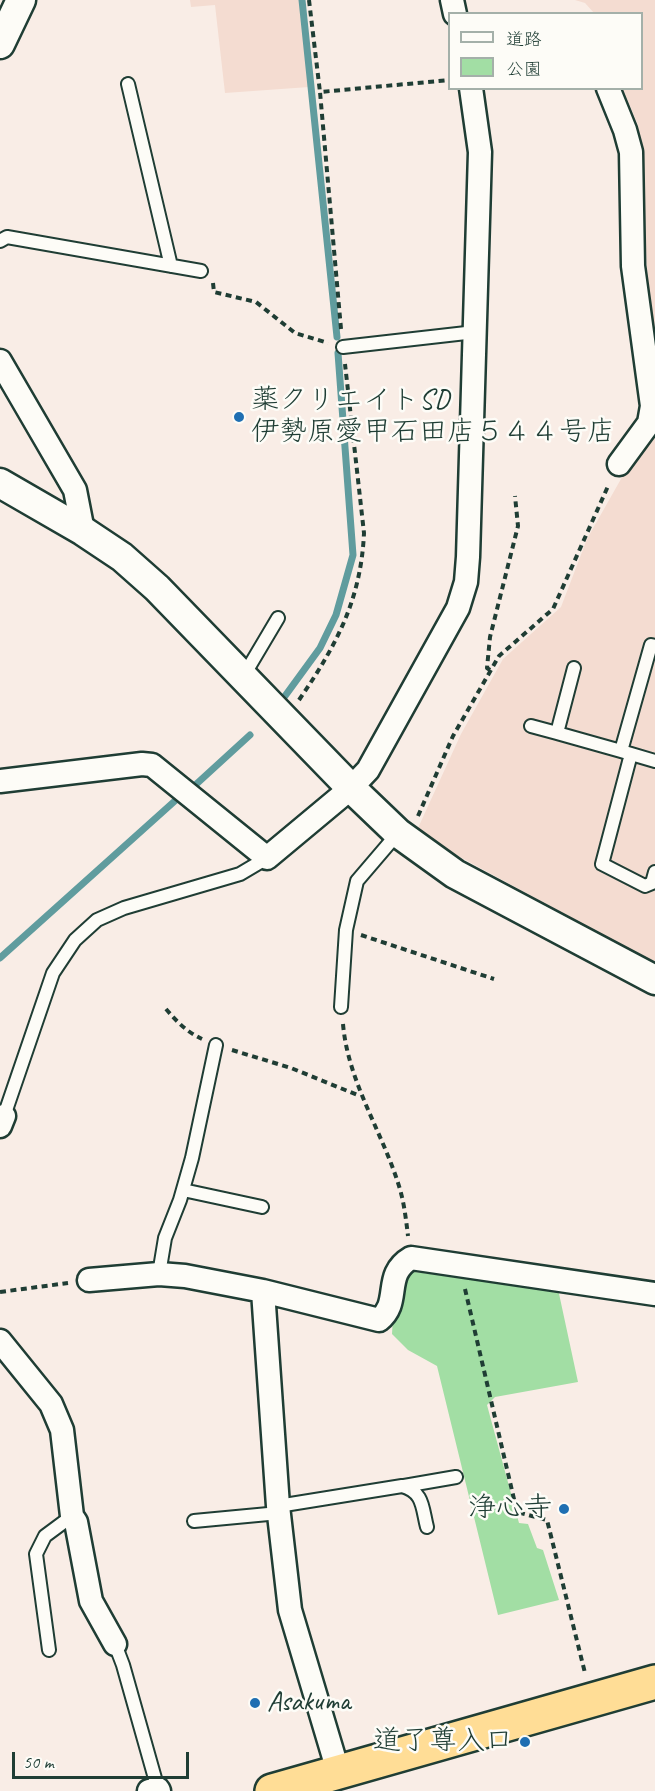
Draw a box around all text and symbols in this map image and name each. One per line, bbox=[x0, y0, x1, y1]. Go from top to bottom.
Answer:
legend bbox=[448, 12, 643, 90]
text: 道路 bbox=[506, 28, 542, 50]
text: 公園 bbox=[506, 58, 542, 80]
place label: 薬クリエイトSD 伊勢原愛甲石田店５４４号店 bbox=[251, 384, 615, 450]
marker: 薬クリエイトSD 伊勢原愛甲石田店５４４号店 bbox=[232, 410, 246, 424]
place label: 浄心寺 bbox=[468, 1492, 552, 1526]
marker: 浄心寺 bbox=[557, 1502, 571, 1516]
place label: Asakuma bbox=[267, 1686, 350, 1720]
marker: Asakuma bbox=[248, 1696, 262, 1710]
place label: 道了尊入口 bbox=[373, 1725, 513, 1759]
marker: 道了尊入口 bbox=[518, 1735, 532, 1749]
scale bar bbox=[15, 1740, 192, 1778]
text: 50 m bbox=[23, 1751, 54, 1773]

